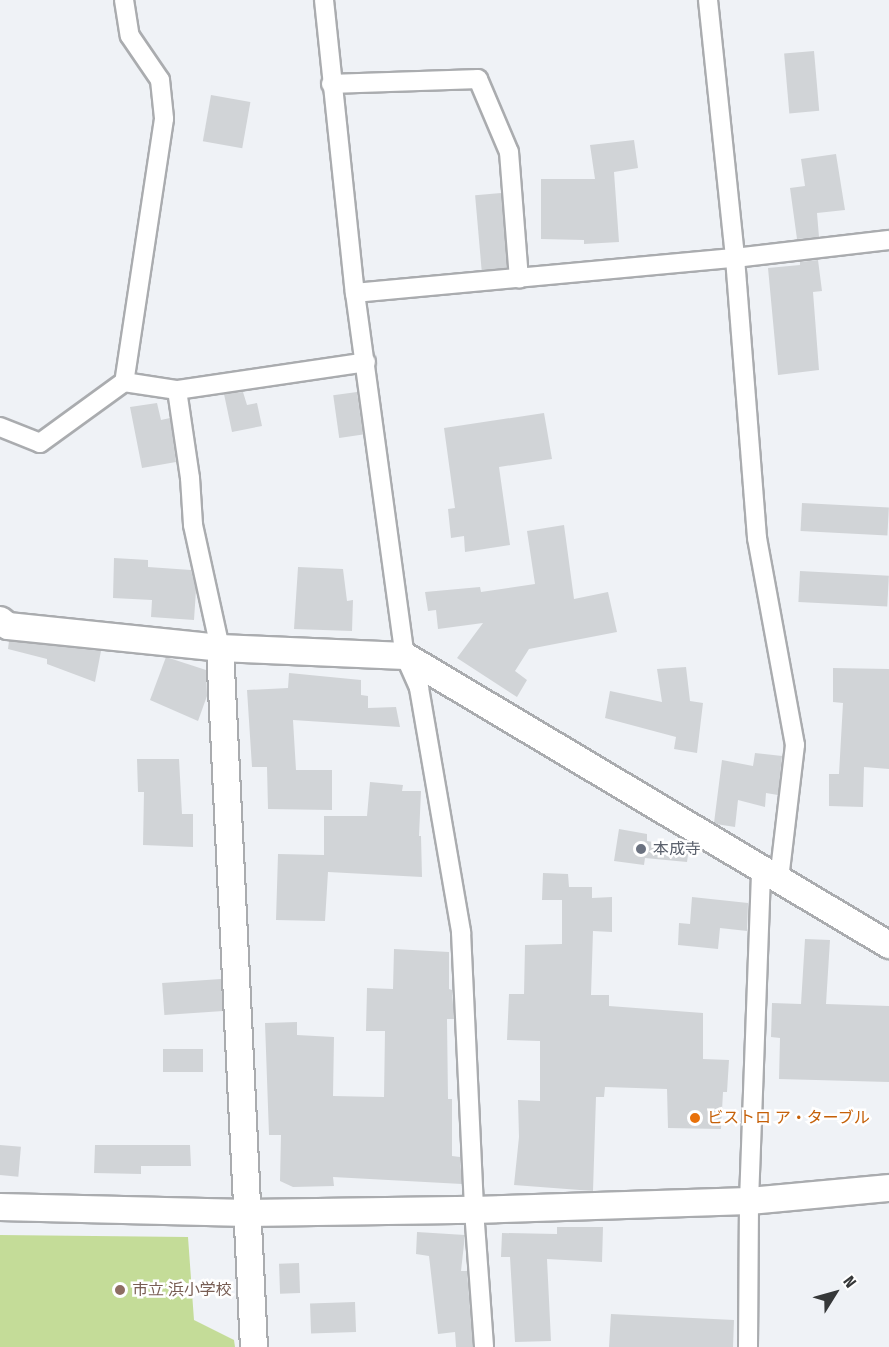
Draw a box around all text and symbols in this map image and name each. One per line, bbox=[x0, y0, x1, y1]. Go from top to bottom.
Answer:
place label: 本成寺 bbox=[653, 839, 701, 859]
marker: 本成寺 bbox=[634, 842, 648, 856]
place label: ビストロ ア・ターブル bbox=[707, 1108, 871, 1128]
marker: ビストロ ア・ターブル bbox=[688, 1111, 702, 1125]
north arrow bbox=[805, 1263, 865, 1323]
text: N bbox=[839, 1272, 860, 1291]
place label: 市立 浜小学校 bbox=[132, 1280, 232, 1300]
marker: 市立 浜小学校 bbox=[113, 1283, 127, 1297]

